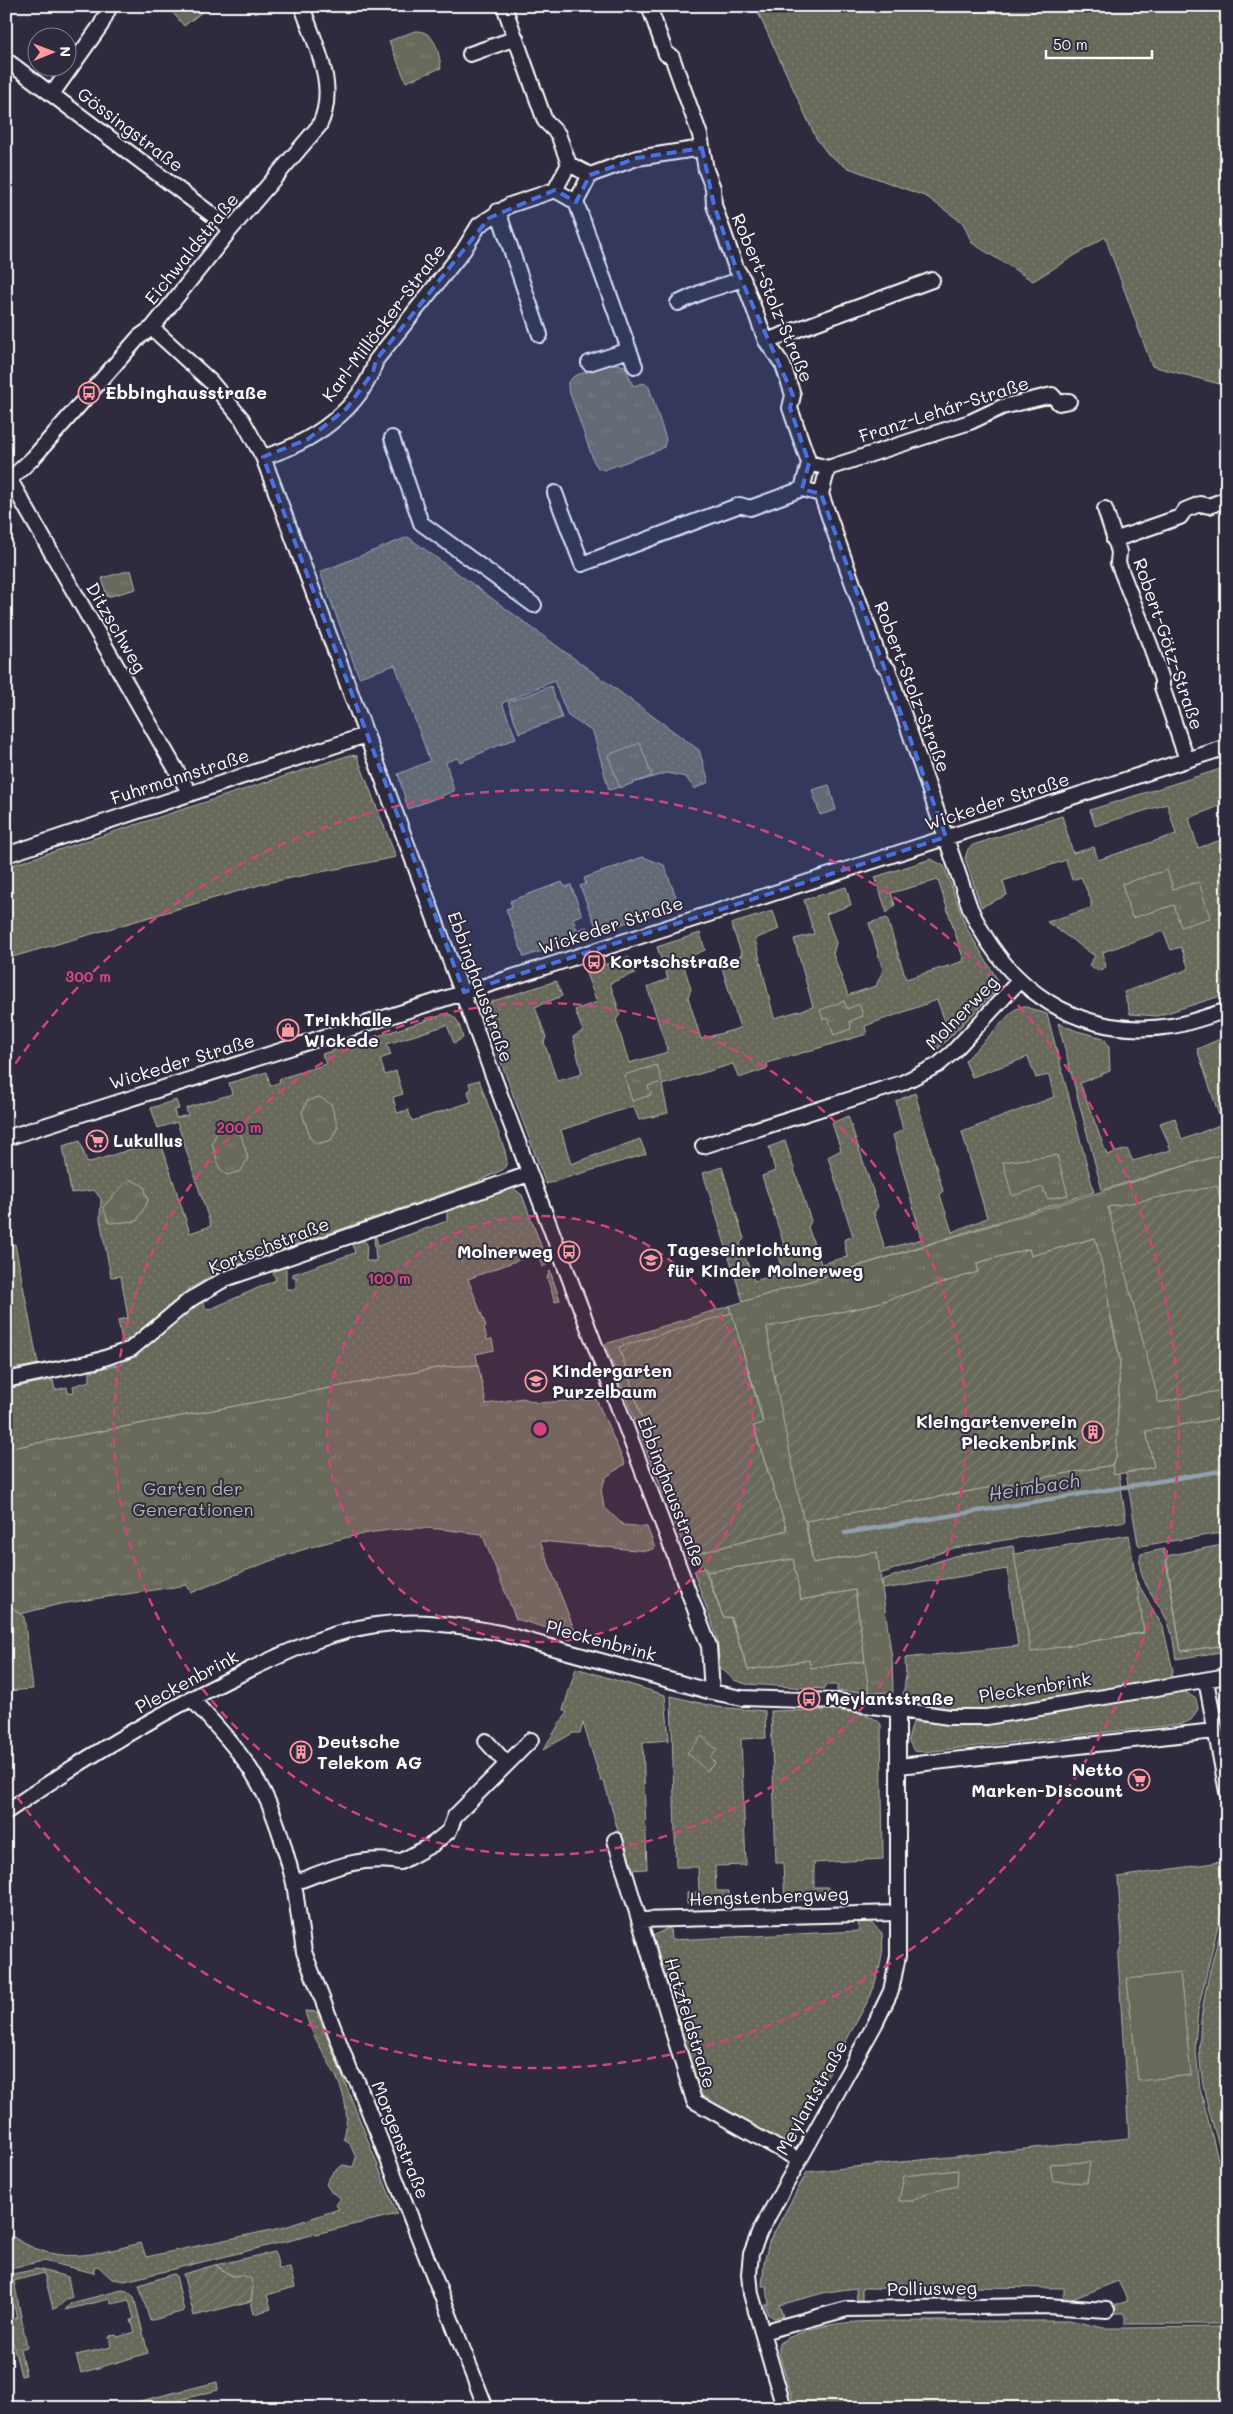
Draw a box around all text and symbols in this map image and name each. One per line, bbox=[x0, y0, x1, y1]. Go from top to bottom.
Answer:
north arrow bbox=[28, 28, 78, 78]
scale bar bbox=[1046, 28, 1152, 60]
text: 50 m bbox=[1053, 34, 1088, 54]
text: N bbox=[56, 46, 75, 57]
street label: Gössingstraße bbox=[73, 81, 188, 177]
street label: Eichwaldstraße bbox=[139, 188, 244, 309]
street label: Robert-Stolz-Straße bbox=[726, 210, 819, 386]
street label: Karl-Millöcker-Straße bbox=[316, 239, 450, 406]
street label: Franz-Lehár-Straße bbox=[856, 370, 1032, 448]
place label: Ebbinghausstraße bbox=[105, 380, 267, 404]
bus stop icon: Ebbinghausstraße bbox=[77, 381, 101, 405]
street label: Robert-Götz-Straße bbox=[1128, 555, 1210, 733]
street label: Ditzschweg bbox=[81, 578, 152, 677]
street label: Robert-Stolz-Straße bbox=[869, 598, 957, 775]
street label: Fuhrmannstraße bbox=[107, 742, 252, 810]
street label: Wickeder Straße bbox=[921, 766, 1072, 836]
street label: Wickeder Straße bbox=[535, 890, 686, 960]
street label: Ebbinghausstraße bbox=[443, 908, 519, 1065]
place label: Kortschstraße bbox=[610, 949, 740, 973]
bus stop icon: Kortschstraße bbox=[582, 950, 606, 974]
text: 300 m bbox=[65, 966, 111, 986]
street label: Molnerweg bbox=[920, 970, 1003, 1055]
place label: Trinkhalle Wickede bbox=[304, 1007, 392, 1052]
shop icon: Trinkhalle Wickede bbox=[276, 1018, 300, 1042]
street label: Wickeder Straße bbox=[106, 1028, 257, 1095]
text: 200 m bbox=[217, 1117, 262, 1137]
place label: Lukullus bbox=[113, 1128, 183, 1152]
supermarket icon: Lukullus bbox=[85, 1129, 109, 1153]
street label: Kortschstraße bbox=[205, 1211, 332, 1279]
place label: Tageseinrichtung für Kinder Molnerweg bbox=[667, 1237, 863, 1282]
place label: Molnerweg bbox=[457, 1239, 553, 1263]
bus stop icon: Molnerweg bbox=[557, 1240, 581, 1264]
school or university icon: Tageseinrichtung für Kinder Molnerweg bbox=[639, 1248, 663, 1272]
text: 100 m bbox=[367, 1268, 411, 1288]
place label: Kindergarten Purzelbaum bbox=[552, 1358, 672, 1403]
school or university icon: Kindergarten Purzelbaum bbox=[524, 1369, 548, 1393]
place label: Kleingartenverein Pleckenbrink bbox=[916, 1409, 1077, 1454]
street label: Ebbinghausstraße bbox=[632, 1413, 712, 1570]
centre of rings bbox=[531, 1420, 549, 1438]
building icon: Kleingartenverein Pleckenbrink bbox=[1081, 1420, 1105, 1444]
water label: Heimbach bbox=[986, 1467, 1081, 1506]
park label: Garten der Generationen bbox=[132, 1476, 254, 1521]
street label: Pleckenbrink bbox=[543, 1614, 659, 1666]
street label: Pleckenbrink bbox=[131, 1644, 242, 1718]
street label: Pleckenbrink bbox=[977, 1666, 1093, 1708]
place label: Meylantstraße bbox=[825, 1686, 954, 1710]
bus stop icon: Meylantstraße bbox=[797, 1687, 821, 1711]
place label: Deutsche Telekom AG bbox=[317, 1729, 422, 1774]
building icon: Deutsche Telekom AG bbox=[289, 1740, 313, 1764]
place label: Netto Marken-Discount bbox=[971, 1757, 1123, 1802]
supermarket icon: Netto Marken-Discount bbox=[1127, 1768, 1151, 1792]
street label: Hengstenbergweg bbox=[689, 1881, 849, 1911]
street label: Hatzfeldstraße bbox=[660, 1954, 722, 2091]
street label: Meylantstraße bbox=[770, 2036, 853, 2159]
street label: Morgenstraße bbox=[366, 2077, 435, 2202]
street label: Polliusweg bbox=[887, 2275, 977, 2301]

